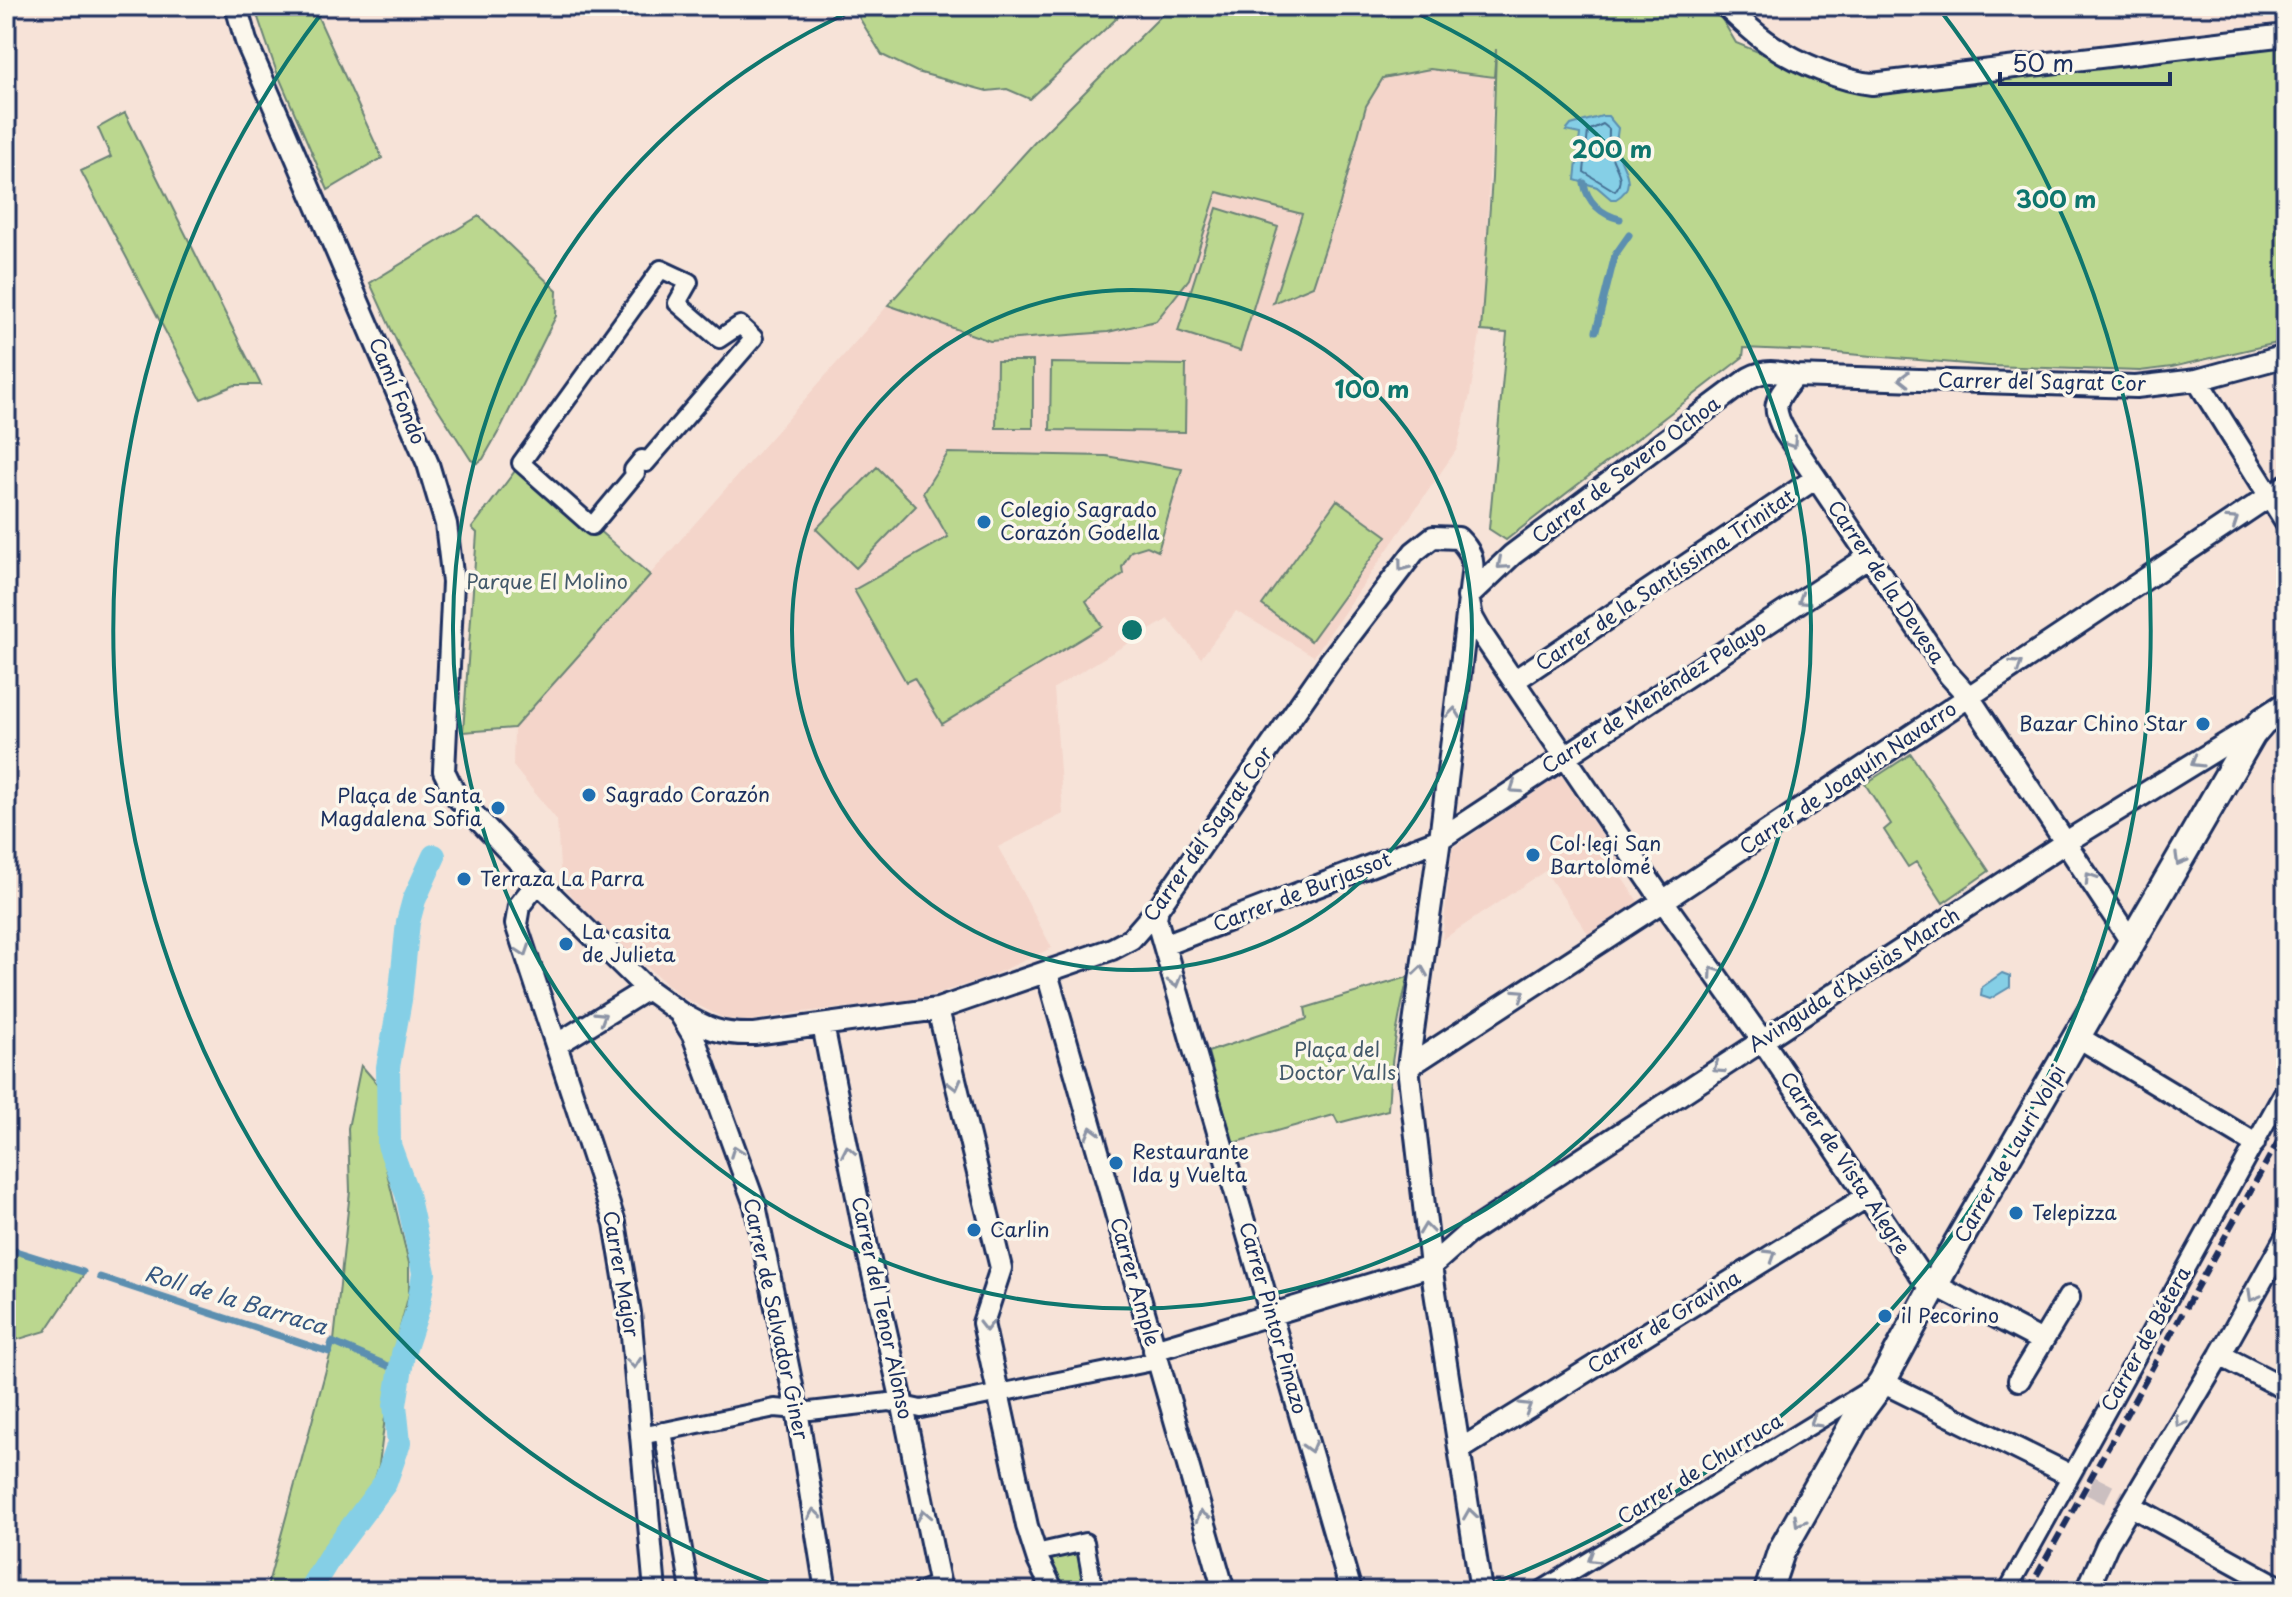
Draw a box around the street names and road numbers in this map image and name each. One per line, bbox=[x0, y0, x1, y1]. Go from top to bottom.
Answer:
street label: Camí Fondo bbox=[362, 332, 434, 449]
street label: Carrer del Sagrat Cor bbox=[1938, 364, 2147, 398]
street label: Carrer de Severo Ochoa bbox=[1525, 388, 1726, 550]
street label: Carrer de la Santíssima Trinitat bbox=[1529, 481, 1800, 677]
street label: Carrer de la Devesa bbox=[1821, 494, 1953, 670]
street label: Carrer de Menéndez Pelayo bbox=[1535, 612, 1772, 780]
street label: Carrer de Joaquín Navarro bbox=[1733, 693, 1962, 861]
street label: Carrer del Sagrat Cor bbox=[1135, 739, 1279, 927]
street label: Carrer de Burjassot bbox=[1208, 843, 1395, 939]
street label: Avinguda d'Ausiàs March bbox=[1742, 899, 1965, 1059]
street label: Carrer de Lauri Volpi bbox=[1946, 1059, 2072, 1248]
street label: Carrer de Vista Alegre bbox=[1773, 1065, 1918, 1260]
street label: Carrer del Tenor Alonso bbox=[845, 1194, 921, 1422]
street label: Carrer de Salvador Giner bbox=[737, 1195, 817, 1443]
street label: Carrer Major bbox=[596, 1208, 648, 1340]
street label: Carrer Ample bbox=[1103, 1214, 1169, 1350]
street label: Carrer Pintor Pinazo bbox=[1232, 1218, 1316, 1417]
street label: Carrer de Bétera bbox=[2093, 1260, 2198, 1417]
street label: Carrer de Gravina bbox=[1581, 1262, 1746, 1380]
street label: Carrer de Churruca bbox=[1611, 1405, 1788, 1531]

